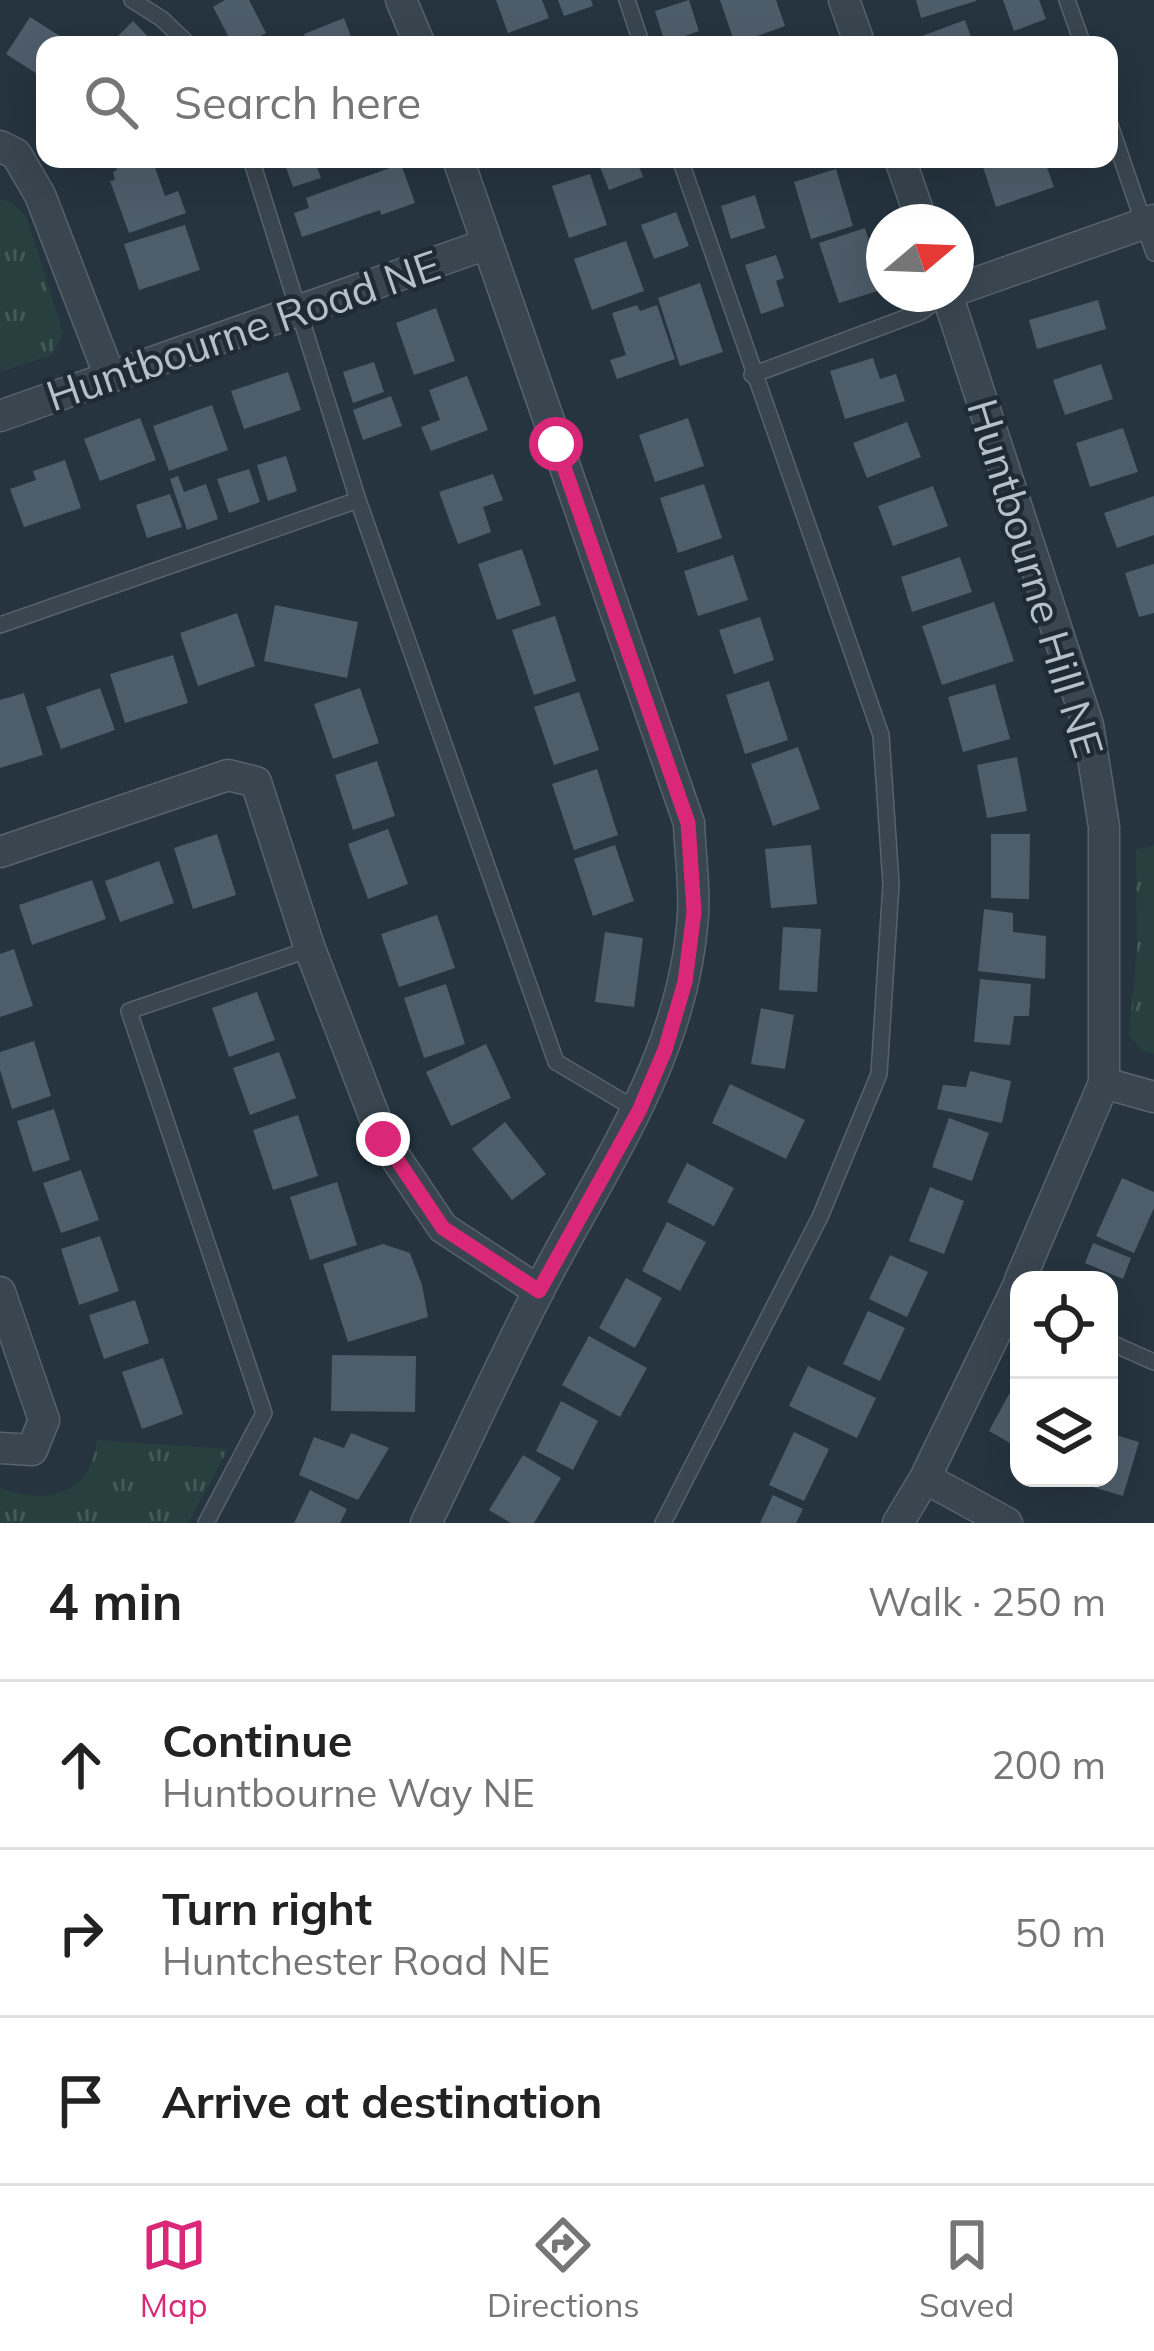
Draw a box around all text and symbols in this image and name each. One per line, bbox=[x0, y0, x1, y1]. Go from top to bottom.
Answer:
search box bbox=[36, 36, 1118, 168]
icon: search bbox=[78, 69, 144, 135]
text: Search here bbox=[174, 74, 421, 130]
north arrow bbox=[866, 204, 974, 312]
street label: Huntbourne Road NE bbox=[39, 238, 447, 422]
street label: Huntbourne Hill NE bbox=[956, 392, 1116, 764]
route start bbox=[529, 417, 583, 471]
route end bbox=[356, 1112, 410, 1166]
map controls bbox=[1010, 1271, 1118, 1487]
button: locate bbox=[1010, 1271, 1118, 1379]
button: layers bbox=[1010, 1379, 1118, 1487]
text: 4 min bbox=[48, 1569, 183, 1633]
text: Walk · 250 m bbox=[868, 1577, 1106, 1626]
text: Continue bbox=[162, 1712, 352, 1768]
icon: ahead bbox=[48, 1732, 114, 1798]
text: 200 m bbox=[991, 1740, 1106, 1789]
text: Huntbourne Way NE bbox=[162, 1768, 535, 1817]
text: Turn right bbox=[162, 1880, 372, 1936]
icon: right bbox=[48, 1900, 114, 1966]
text: 50 m bbox=[1015, 1908, 1106, 1957]
text: Huntchester Road NE bbox=[162, 1936, 550, 1985]
icon: arrive bbox=[48, 2068, 114, 2134]
text: Arrive at destination bbox=[162, 2073, 602, 2129]
tab: Map bbox=[140, 2212, 208, 2325]
tab: Directions bbox=[487, 2212, 640, 2325]
tab: Saved bbox=[919, 2212, 1014, 2325]

